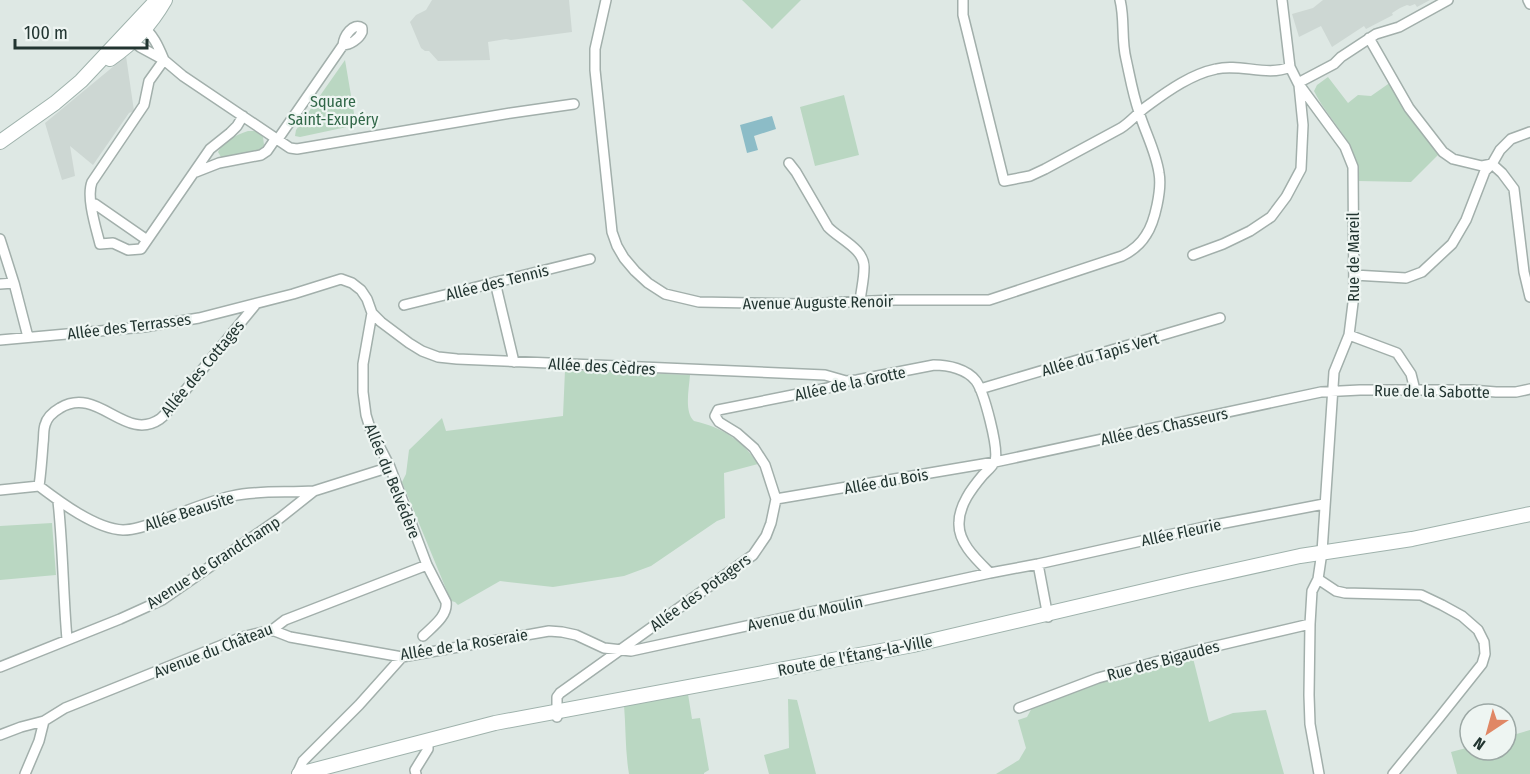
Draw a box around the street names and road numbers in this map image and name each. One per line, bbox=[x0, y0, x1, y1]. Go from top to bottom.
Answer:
street label: Rue de Mareil bbox=[1344, 212, 1363, 302]
street label: Allée des Tennis bbox=[444, 260, 551, 304]
street label: Avenue Auguste Renoir bbox=[743, 292, 894, 313]
street label: Allée des Terrasses bbox=[66, 309, 192, 344]
street label: Allée des Cottages bbox=[157, 316, 248, 420]
street label: Allée du Tapis Vert bbox=[1039, 328, 1162, 380]
street label: Allée des Cèdres bbox=[548, 354, 656, 379]
street label: Allée de la Grotte bbox=[793, 362, 908, 405]
street label: Rue de la Sabotte bbox=[1374, 381, 1490, 402]
street label: Allée des Chasseurs bbox=[1099, 404, 1230, 449]
street label: Allée du Belvédère bbox=[361, 421, 424, 542]
street label: Allée du Bois bbox=[843, 465, 930, 498]
street label: Allée Beausite bbox=[142, 488, 236, 535]
street label: Avenue de Grandchamp bbox=[143, 512, 283, 613]
street label: Allée Fleurie bbox=[1139, 515, 1223, 550]
street label: Allée des Potagers bbox=[646, 549, 755, 635]
street label: Avenue du Moulin bbox=[746, 592, 864, 635]
street label: Avenue du Château bbox=[151, 619, 275, 682]
street label: Allée de la Roseraie bbox=[399, 625, 529, 664]
street label: Route de l'Étang-la-Ville bbox=[776, 631, 934, 680]
street label: Rue des Bigaudes bbox=[1105, 636, 1221, 685]

